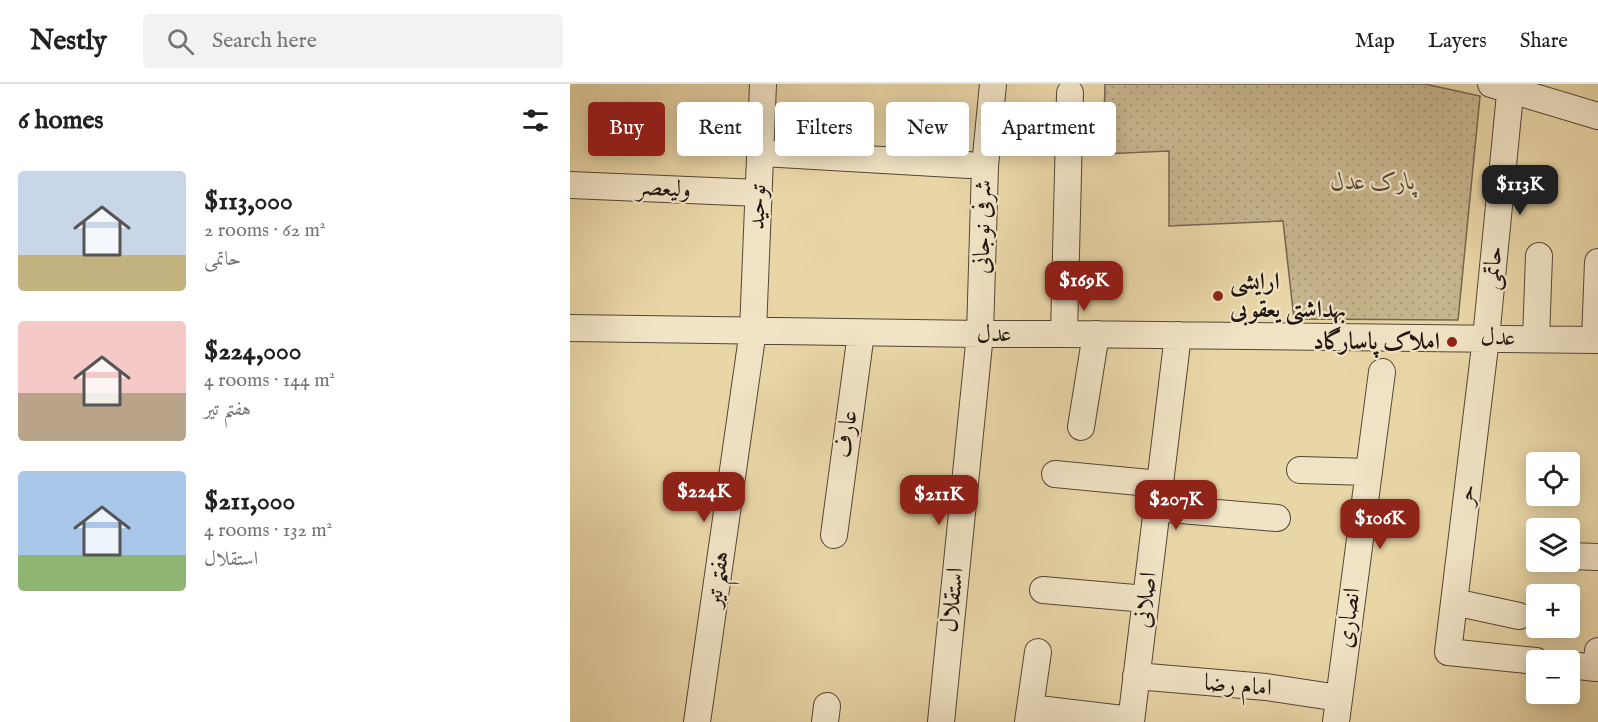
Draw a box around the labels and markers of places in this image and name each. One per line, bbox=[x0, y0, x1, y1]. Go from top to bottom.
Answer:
pin: $113K bbox=[1478, 165, 1562, 216]
pin: $169K bbox=[1042, 261, 1126, 312]
place label: ارایشی بهداشتی یعقوبی bbox=[1229, 267, 1346, 326]
marker: ارایشی بهداشتی یعقوبی bbox=[1211, 289, 1225, 303]
place label: املاک پاسارگاد bbox=[1313, 326, 1440, 359]
marker: املاک پاسارگاد bbox=[1445, 335, 1459, 349]
pin: $224K bbox=[662, 472, 746, 523]
pin: $211K bbox=[897, 475, 981, 526]
pin: $207K bbox=[1134, 480, 1218, 531]
pin: $106K bbox=[1338, 499, 1422, 550]

